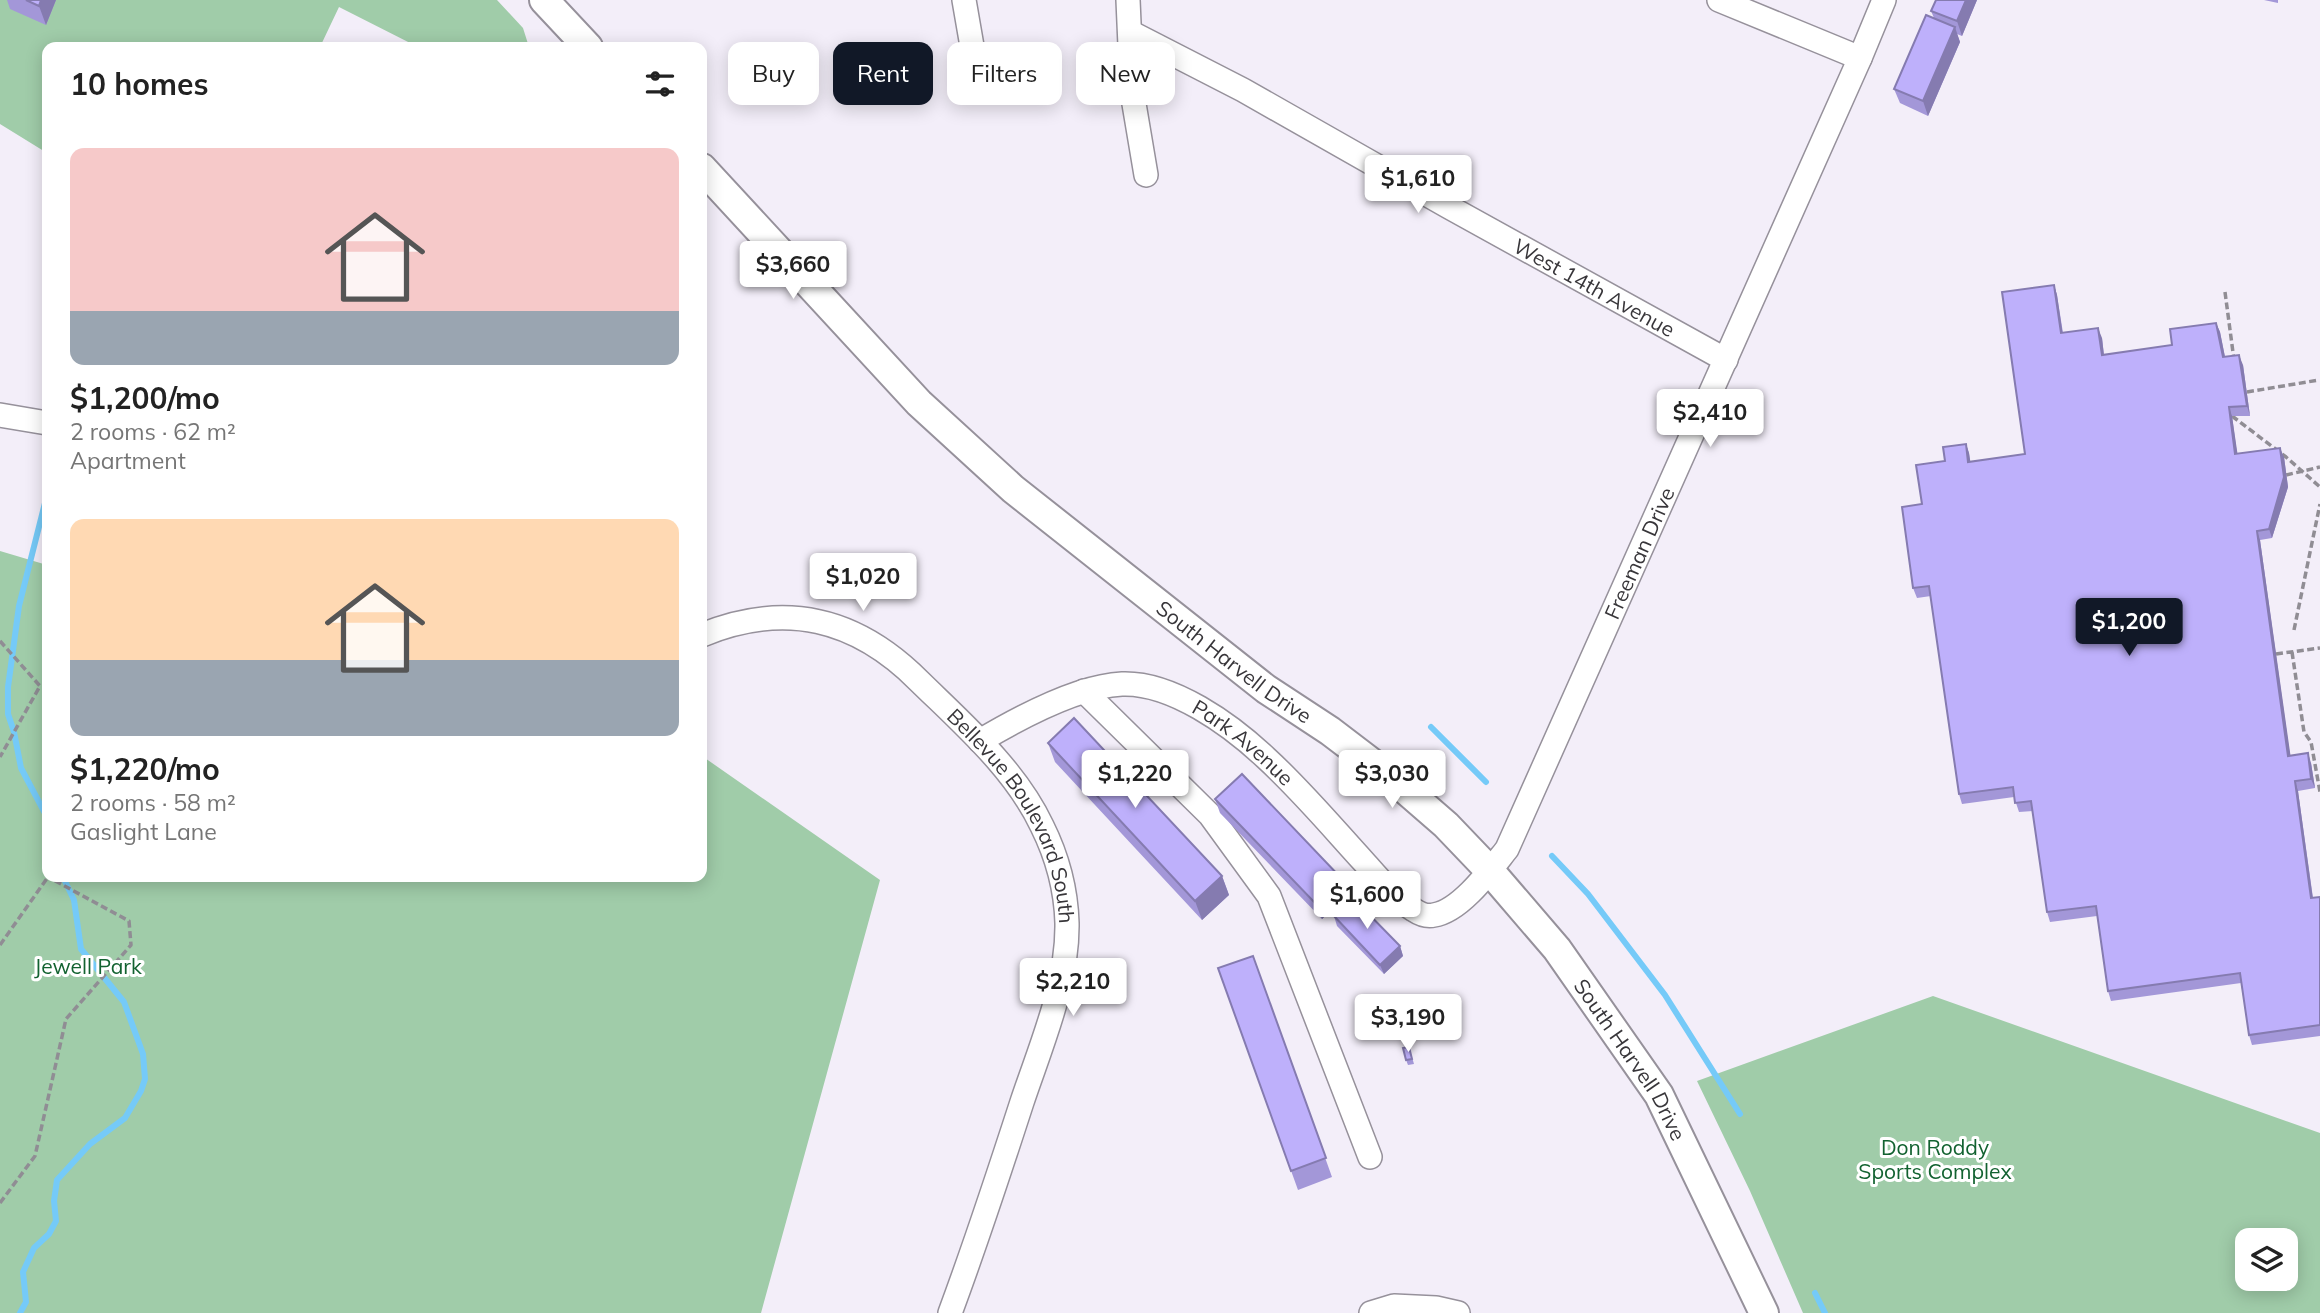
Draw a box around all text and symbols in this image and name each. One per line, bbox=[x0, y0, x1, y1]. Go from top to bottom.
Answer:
chip: Buy bbox=[728, 42, 819, 105]
chip: Rent bbox=[833, 42, 933, 105]
chip: Filters bbox=[947, 42, 1062, 105]
chip: New bbox=[1076, 42, 1175, 105]
text: 10 homes bbox=[70, 65, 209, 103]
icon: filters bbox=[641, 65, 679, 103]
pin: $1,610 bbox=[1361, 156, 1475, 215]
text: $1,610 bbox=[1381, 163, 1455, 192]
icon: home bbox=[312, 194, 438, 320]
street label: West 14th Avenue bbox=[1509, 232, 1680, 342]
pin: $3,660 bbox=[736, 242, 850, 301]
text: $3,660 bbox=[756, 249, 830, 278]
text: $1,200/mo bbox=[70, 379, 220, 417]
pin: $2,410 bbox=[1653, 390, 1767, 449]
text: $2,410 bbox=[1673, 397, 1747, 426]
text: 2 rooms · 62 m² bbox=[70, 417, 236, 446]
text: Apartment bbox=[70, 446, 186, 475]
street label: Freeman Drive bbox=[1598, 483, 1680, 623]
pin: $1,020 bbox=[806, 554, 920, 613]
text: $1,020 bbox=[826, 561, 900, 590]
icon: home bbox=[312, 565, 438, 691]
street label: South Harvell Drive bbox=[1151, 595, 1317, 729]
pin: $1,200 bbox=[2072, 598, 2186, 658]
text: $1,200 bbox=[2092, 606, 2166, 635]
street label: Park Avenue bbox=[1188, 694, 1299, 791]
street label: Bellevue Boulevard South bbox=[942, 703, 1080, 924]
text: $1,220/mo bbox=[70, 750, 220, 788]
pin: $1,220 bbox=[1078, 750, 1192, 810]
pin: $3,030 bbox=[1335, 750, 1449, 810]
text: $1,220 bbox=[1098, 758, 1172, 787]
text: $3,030 bbox=[1355, 758, 1429, 787]
text: 2 rooms · 58 m² bbox=[70, 788, 236, 817]
text: Gaslight Lane bbox=[70, 817, 217, 846]
pin: $1,600 bbox=[1310, 872, 1424, 931]
text: $1,600 bbox=[1330, 879, 1404, 908]
park label: Jewell Park bbox=[34, 953, 142, 979]
pin: $2,210 bbox=[1016, 958, 1130, 1018]
text: $2,210 bbox=[1036, 966, 1110, 995]
street label: South Harvell Drive bbox=[1569, 973, 1692, 1145]
pin: $3,190 bbox=[1351, 995, 1465, 1054]
text: $3,190 bbox=[1371, 1002, 1445, 1031]
park label: Don Roddy Sports Complex bbox=[1858, 1134, 2012, 1184]
map controls bbox=[2235, 1228, 2298, 1291]
button: layers bbox=[2235, 1228, 2298, 1291]

